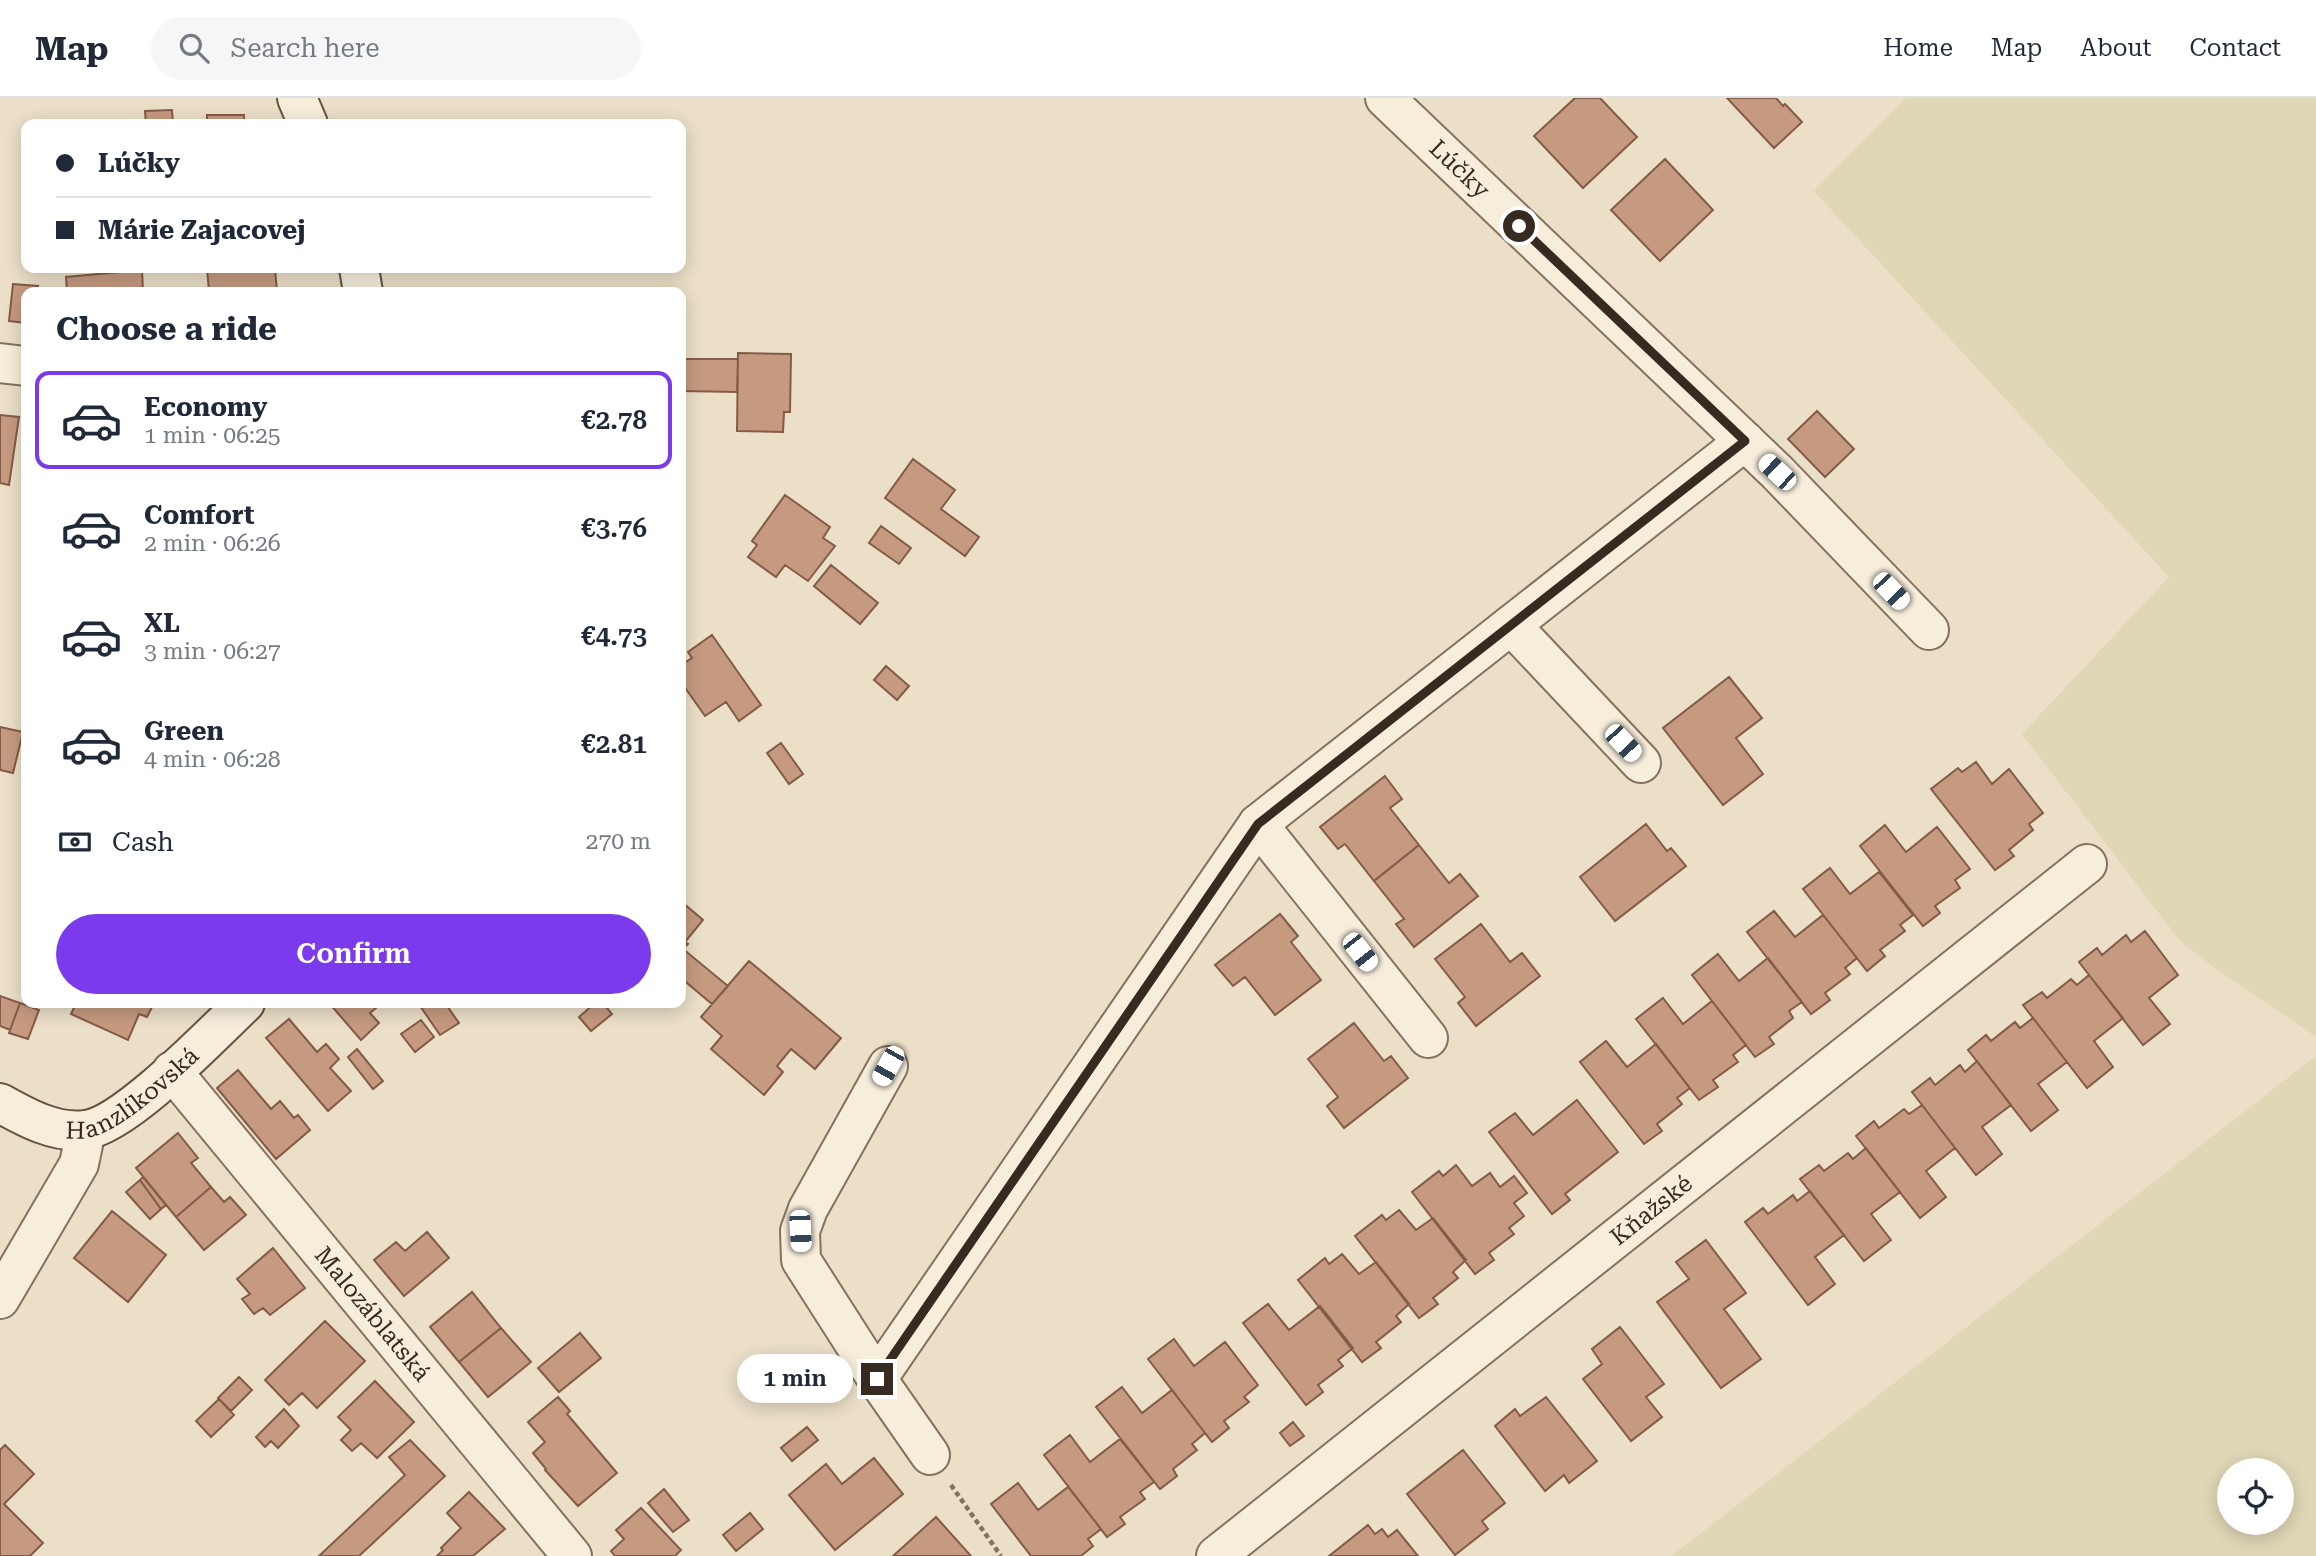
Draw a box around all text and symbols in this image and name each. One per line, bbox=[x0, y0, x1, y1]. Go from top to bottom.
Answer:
search box bbox=[151, 17, 641, 80]
text: Map bbox=[35, 29, 109, 68]
icon: search bbox=[175, 29, 213, 67]
text: Search here bbox=[231, 33, 380, 63]
text: Home bbox=[1883, 34, 1953, 62]
text: Map bbox=[1991, 34, 2042, 62]
text: About bbox=[2080, 34, 2151, 62]
text: Contact bbox=[2189, 34, 2281, 62]
street label: Lúčky bbox=[1424, 134, 1496, 205]
text: Lúčky bbox=[98, 148, 180, 178]
route start bbox=[1503, 210, 1535, 242]
text: Márie Zajacovej bbox=[98, 215, 306, 245]
text: Choose a ride bbox=[56, 310, 277, 348]
icon: car bbox=[60, 389, 123, 452]
text: Economy bbox=[144, 392, 267, 422]
text: €2.78 bbox=[581, 405, 647, 435]
text: 1 min · 06:25 bbox=[144, 422, 281, 449]
car bbox=[1755, 450, 1800, 494]
icon: car bbox=[60, 497, 123, 560]
text: Comfort bbox=[144, 500, 254, 530]
text: €3.76 bbox=[581, 513, 647, 543]
text: 2 min · 06:26 bbox=[144, 530, 281, 557]
car bbox=[1869, 569, 1914, 613]
icon: car bbox=[60, 605, 123, 668]
text: XL bbox=[144, 608, 180, 638]
text: €4.73 bbox=[581, 621, 647, 651]
text: 3 min · 06:27 bbox=[144, 638, 281, 665]
icon: car bbox=[60, 713, 123, 776]
text: Green bbox=[144, 716, 224, 746]
car bbox=[1601, 720, 1646, 766]
text: €2.81 bbox=[581, 729, 647, 759]
text: 4 min · 06:28 bbox=[144, 746, 281, 773]
icon: cash bbox=[56, 823, 94, 861]
text: Cash bbox=[112, 827, 174, 857]
text: 270 m bbox=[586, 828, 651, 855]
button: Confirm bbox=[56, 914, 651, 994]
car bbox=[1339, 929, 1382, 975]
street label: Hanzlíkovská bbox=[65, 1042, 204, 1145]
car bbox=[869, 1043, 908, 1089]
street label: Kňažské bbox=[1605, 1169, 1698, 1251]
car bbox=[789, 1209, 812, 1253]
street label: Malozáblatská bbox=[309, 1241, 436, 1387]
callout: 1 min bbox=[737, 1354, 852, 1404]
route end bbox=[861, 1363, 893, 1395]
text: 1 min bbox=[763, 1365, 827, 1392]
map controls bbox=[2217, 1458, 2294, 1535]
button: locate bbox=[2217, 1458, 2294, 1535]

